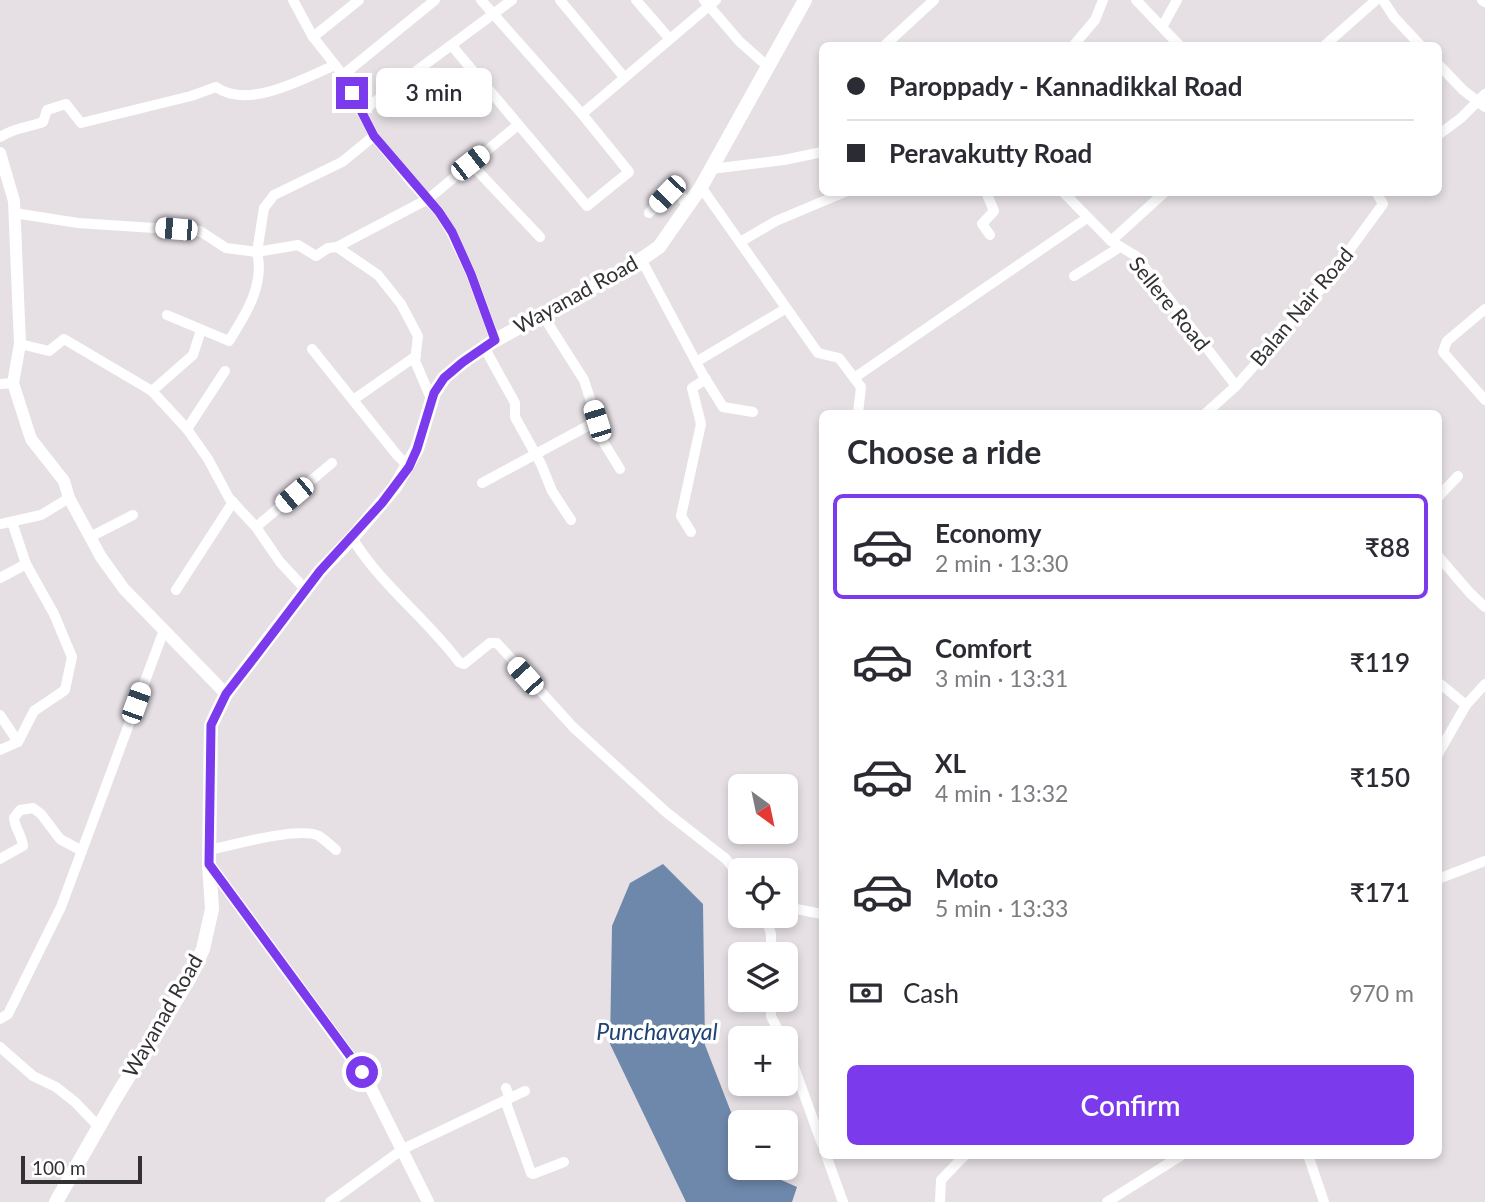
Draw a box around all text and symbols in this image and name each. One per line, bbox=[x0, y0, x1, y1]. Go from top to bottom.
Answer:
callout: 3 min bbox=[376, 68, 492, 118]
text: Paroppady - Kannadikkal Road bbox=[889, 70, 1242, 102]
route end bbox=[336, 77, 368, 109]
text: 3 min bbox=[406, 78, 462, 106]
text: Peravakutty Road bbox=[889, 137, 1092, 169]
car bbox=[447, 142, 494, 184]
car bbox=[645, 172, 690, 216]
car bbox=[155, 217, 198, 241]
street label: Balan Nair Road bbox=[1244, 242, 1358, 370]
street label: Wayanad Road bbox=[509, 249, 642, 338]
street label: Sellere Road bbox=[1125, 251, 1216, 355]
car bbox=[581, 398, 614, 444]
text: Choose a ride bbox=[847, 432, 1041, 471]
car bbox=[272, 473, 317, 517]
icon: car bbox=[851, 515, 914, 578]
text: Economy bbox=[935, 517, 1041, 549]
text: ₹88 bbox=[1365, 531, 1410, 563]
text: 2 min · 13:30 bbox=[935, 549, 1068, 577]
icon: car bbox=[851, 630, 914, 693]
text: Comfort bbox=[935, 632, 1032, 664]
text: ₹119 bbox=[1350, 646, 1410, 678]
car bbox=[504, 653, 547, 699]
text: 3 min · 13:31 bbox=[935, 664, 1068, 692]
car bbox=[119, 680, 154, 726]
icon: car bbox=[851, 745, 914, 808]
text: XL bbox=[935, 747, 966, 779]
text: ₹150 bbox=[1350, 761, 1410, 793]
north arrow bbox=[728, 774, 798, 844]
map controls bbox=[728, 774, 798, 1180]
text: 4 min · 13:32 bbox=[935, 779, 1068, 807]
button: locate bbox=[728, 858, 798, 928]
icon: car bbox=[851, 860, 914, 923]
text: Moto bbox=[935, 862, 998, 894]
text: ₹171 bbox=[1350, 876, 1410, 908]
text: 5 min · 13:33 bbox=[935, 894, 1068, 922]
button: layers bbox=[728, 942, 798, 1012]
street label: Wayanad Road bbox=[116, 949, 207, 1081]
icon: cash bbox=[847, 974, 885, 1012]
text: Cash bbox=[903, 977, 959, 1009]
text: 970 m bbox=[1349, 979, 1414, 1007]
water label: Punchavayal bbox=[596, 1017, 718, 1045]
button: + bbox=[728, 1026, 798, 1096]
route start bbox=[346, 1056, 378, 1088]
button: Confirm bbox=[847, 1065, 1414, 1145]
button: − bbox=[728, 1110, 798, 1180]
scale bar bbox=[21, 1153, 142, 1185]
text: 100 m bbox=[32, 1156, 86, 1179]

